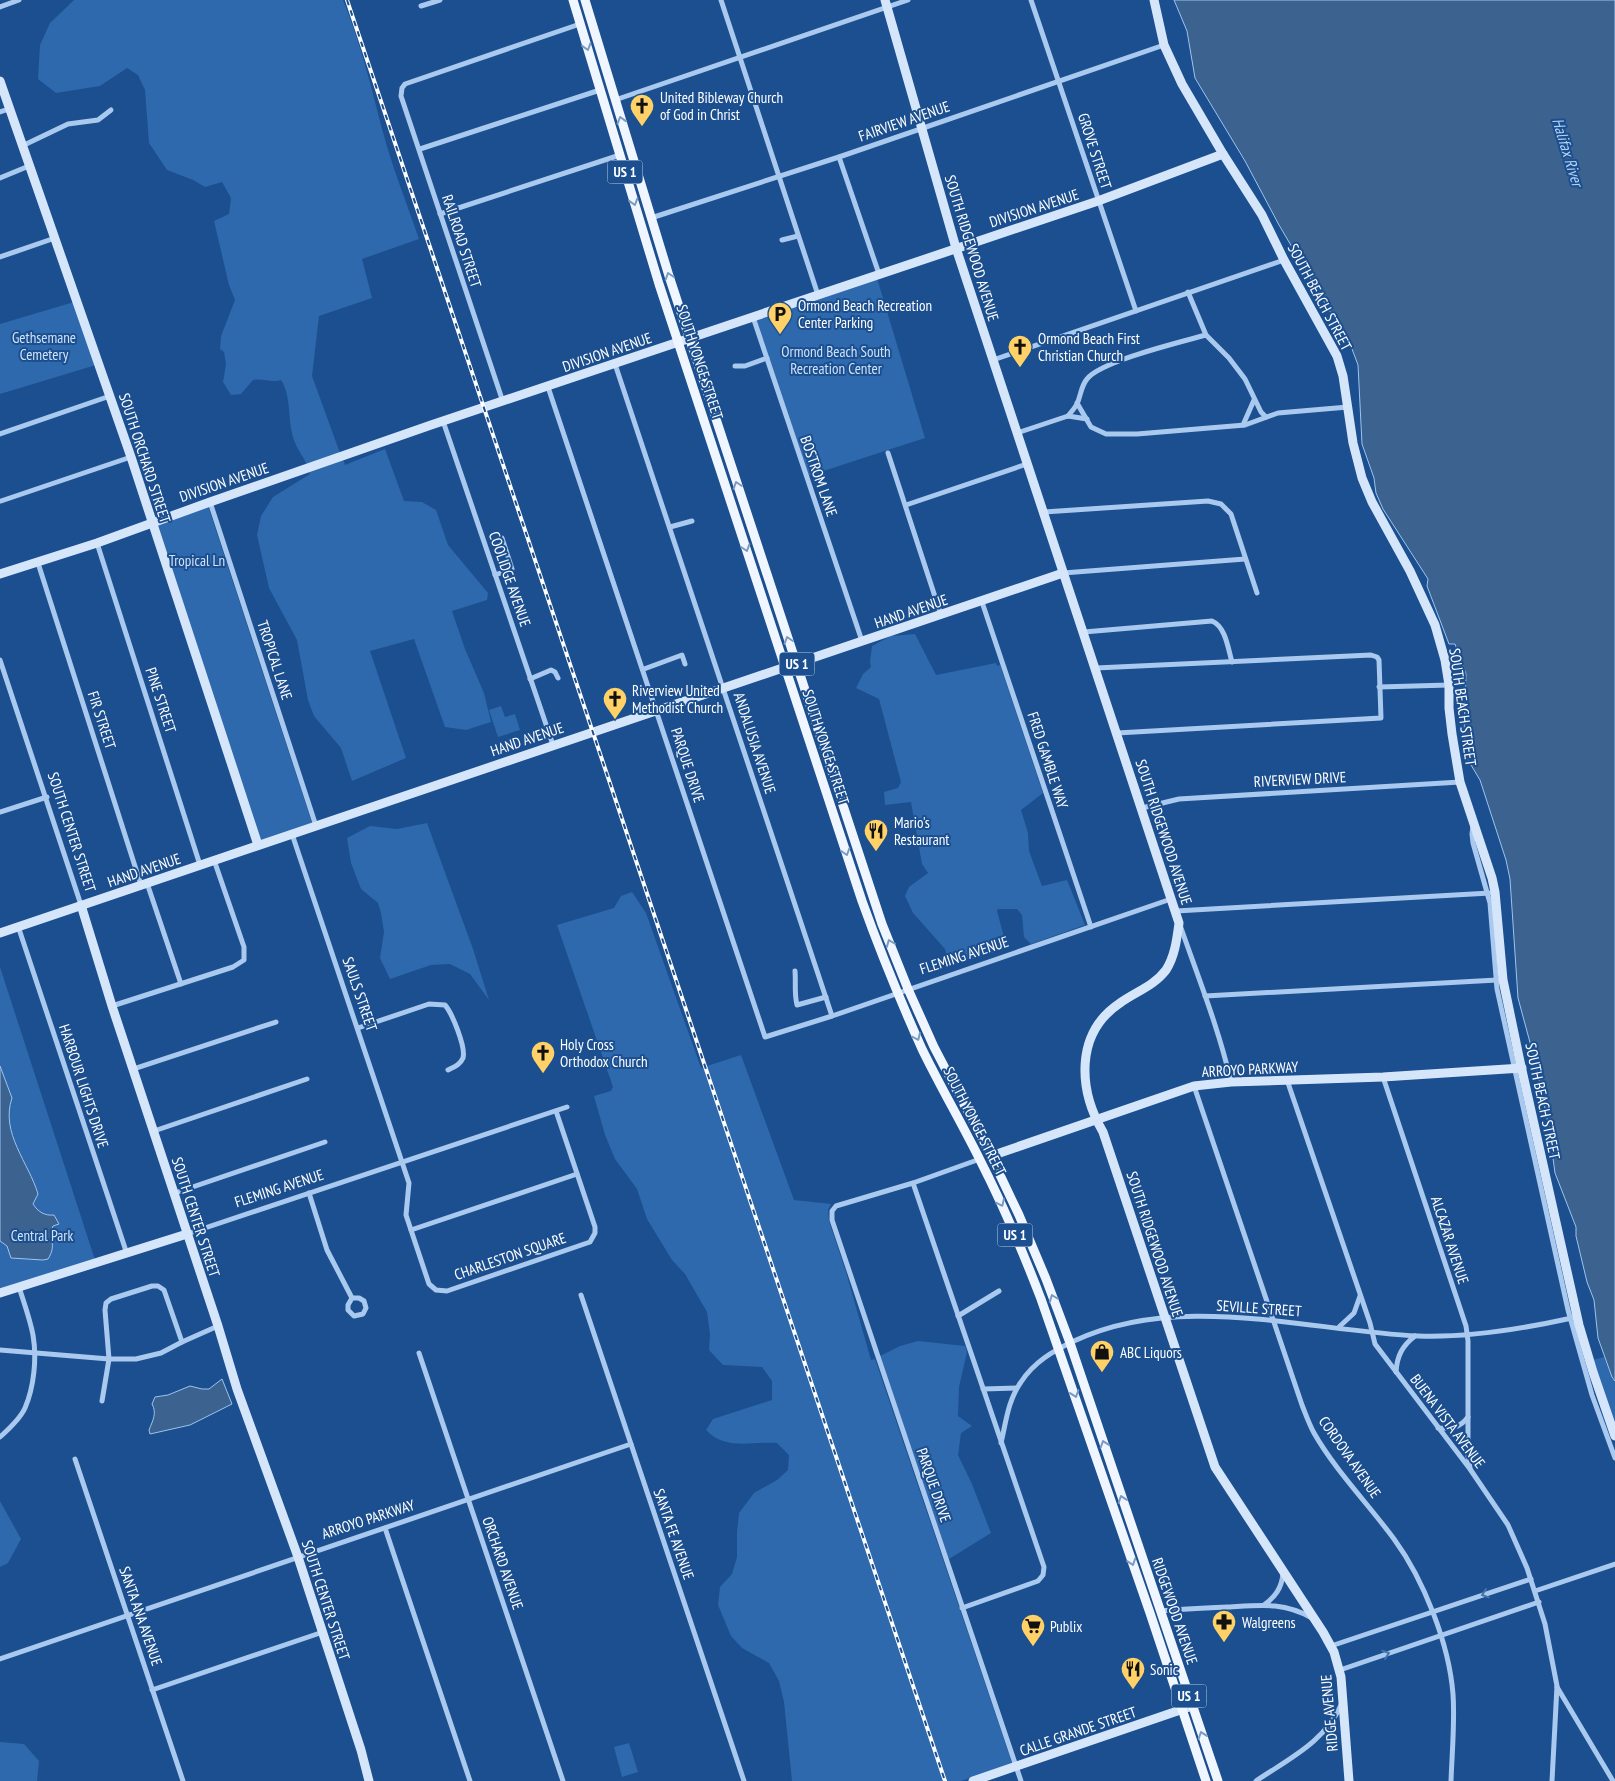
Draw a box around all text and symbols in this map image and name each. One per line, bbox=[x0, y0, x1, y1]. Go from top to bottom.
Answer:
one-way arrow bbox=[582, 42, 592, 50]
place label: United Bibleway Church of God in Christ bbox=[660, 88, 783, 124]
church icon: United Bibleway Church of God in Christ bbox=[629, 93, 655, 127]
street label: FAIRVIEW AVENUE bbox=[856, 97, 952, 145]
street label: GROVE STREET bbox=[1074, 111, 1116, 192]
water label: Halifax River bbox=[1548, 115, 1589, 191]
one-way arrow bbox=[617, 116, 627, 124]
road number: US 1 bbox=[608, 160, 642, 183]
street label: SOUTH RIDGEWOOD AVENUE bbox=[941, 173, 1003, 323]
street label: DIVISION AVENUE bbox=[987, 185, 1081, 231]
street label: RAILROAD STREET bbox=[438, 192, 486, 290]
one-way arrow bbox=[629, 198, 639, 206]
street label: SOUTH BEACH STREET bbox=[1284, 240, 1356, 354]
one-way arrow bbox=[664, 272, 674, 281]
place label: Ormond Beach Recreation Center Parking bbox=[798, 296, 932, 332]
parking icon: Ormond Beach Recreation Center Parking bbox=[767, 301, 793, 335]
street label: SOUTH YONGE STREET bbox=[672, 302, 728, 422]
park label: Gethsemane Cemetery bbox=[12, 328, 76, 364]
street label: DIVISION AVENUE bbox=[560, 328, 654, 376]
place label: Ormond Beach First Christian Church bbox=[1038, 329, 1140, 365]
church icon: Ormond Beach First Christian Church bbox=[1007, 334, 1033, 368]
park label: Ormond Beach South Recreation Center bbox=[781, 342, 891, 378]
street label: SOUTH ORCHARD STREET bbox=[115, 391, 175, 526]
street label: BOSTROM LANE bbox=[796, 433, 842, 519]
street label: DIVISION AVENUE bbox=[177, 458, 271, 506]
one-way arrow bbox=[733, 482, 743, 490]
street label: COOLIDGE AVENUE bbox=[485, 529, 535, 629]
one-way arrow bbox=[741, 543, 751, 552]
park label: Tropical Ln bbox=[169, 551, 225, 570]
street label: HAND AVENUE bbox=[872, 590, 950, 632]
street label: TROPICAL LANE bbox=[253, 618, 297, 702]
one-way arrow bbox=[784, 636, 794, 644]
street label: SOUTH BEACH STREET bbox=[1445, 647, 1481, 767]
road number: US 1 bbox=[780, 652, 814, 676]
street label: PINE STREET bbox=[141, 665, 181, 735]
place label: Riverview United Methodist Church bbox=[632, 681, 723, 717]
church icon: Riverview United Methodist Church bbox=[602, 686, 628, 720]
street label: SOUTH YONGE STREET bbox=[798, 687, 854, 807]
street label: FIR STREET bbox=[84, 689, 120, 752]
street label: ANDALUSIA AVENUE bbox=[730, 690, 780, 796]
street label: FRED GAMBLE WAY bbox=[1023, 709, 1073, 811]
street label: HAND AVENUE bbox=[488, 718, 566, 760]
street label: PARQUE DRIVE bbox=[667, 725, 709, 805]
street label: SOUTH RIDGEWOOD AVENUE bbox=[1131, 757, 1197, 907]
street label: RIVERVIEW DRIVE bbox=[1253, 767, 1347, 791]
street label: SOUTH CENTER STREET bbox=[44, 770, 100, 895]
place label: Mario's Restaurant bbox=[894, 813, 949, 849]
restaurant icon: Mario's Restaurant bbox=[863, 818, 889, 852]
one-way arrow bbox=[841, 847, 851, 856]
street label: HAND AVENUE bbox=[105, 849, 183, 891]
street label: FLEMING AVENUE bbox=[917, 932, 1011, 978]
one-way arrow bbox=[886, 939, 896, 948]
street label: SAULS STREET bbox=[338, 954, 382, 1034]
street label: HARBOUR LIGHTS DRIVE bbox=[55, 1022, 113, 1150]
one-way arrow bbox=[910, 1032, 921, 1041]
place label: Holy Cross Orthodox Church bbox=[560, 1035, 648, 1071]
church icon: Holy Cross Orthodox Church bbox=[530, 1040, 556, 1074]
street label: SOUTH BEACH STREET bbox=[1521, 1041, 1565, 1161]
street label: ARROYO PARKWAY bbox=[1201, 1057, 1299, 1081]
street label: SOUTH YONGE STREET bbox=[939, 1063, 1011, 1179]
street label: SOUTH CENTER STREET bbox=[168, 1155, 224, 1280]
street label: FLEMING AVENUE bbox=[232, 1165, 326, 1211]
street label: SOUTH RIDGEWOOD AVENUE bbox=[1122, 1169, 1188, 1319]
street label: ALCAZAR AVENUE bbox=[1427, 1194, 1473, 1286]
one-way arrow bbox=[994, 1198, 1005, 1207]
road number: US 1 bbox=[998, 1224, 1032, 1246]
park label: Central Park bbox=[11, 1226, 73, 1245]
street label: CHARLESTON SQUARE bbox=[452, 1228, 568, 1284]
one-way arrow bbox=[1049, 1294, 1059, 1302]
street label: SEVILLE STREET bbox=[1216, 1296, 1302, 1320]
shop icon: ABC Liquors bbox=[1089, 1339, 1115, 1373]
place label: ABC Liquors bbox=[1120, 1343, 1182, 1362]
street label: BUENA VISTA AVENUE bbox=[1406, 1370, 1490, 1472]
one-way arrow bbox=[1069, 1390, 1079, 1398]
street label: CORDOVA AVENUE bbox=[1315, 1412, 1385, 1502]
one-way arrow bbox=[1099, 1440, 1109, 1448]
street label: PARQUE DRIVE bbox=[912, 1445, 956, 1525]
street label: SANTA FE AVENUE bbox=[650, 1486, 698, 1582]
street label: ARROYO PARKWAY bbox=[319, 1495, 417, 1543]
one-way arrow bbox=[1118, 1495, 1128, 1503]
street label: ORCHARD AVENUE bbox=[478, 1514, 528, 1612]
street label: SOUTH CENTER STREET bbox=[298, 1538, 354, 1663]
street label: RIDGEWOOD AVENUE bbox=[1148, 1555, 1202, 1667]
one-way arrow bbox=[1126, 1557, 1136, 1566]
street label: SANTA ANA AVENUE bbox=[115, 1564, 167, 1668]
one-way arrow bbox=[1481, 1588, 1489, 1598]
pharmacy icon: Walgreens bbox=[1211, 1609, 1237, 1643]
supermarket icon: Publix bbox=[1020, 1613, 1046, 1647]
place label: Walgreens bbox=[1242, 1613, 1296, 1632]
place label: Publix bbox=[1050, 1617, 1082, 1636]
one-way arrow bbox=[1381, 1650, 1390, 1660]
restaurant icon: Sonic bbox=[1120, 1656, 1146, 1690]
place label: Sonic bbox=[1150, 1660, 1179, 1679]
street label: RIDGE AVENUE bbox=[1316, 1674, 1342, 1752]
road number: US 1 bbox=[1172, 1684, 1206, 1708]
street label: CALLE GRANDE STREET bbox=[1017, 1702, 1139, 1760]
one-way arrow bbox=[1198, 1731, 1208, 1740]

